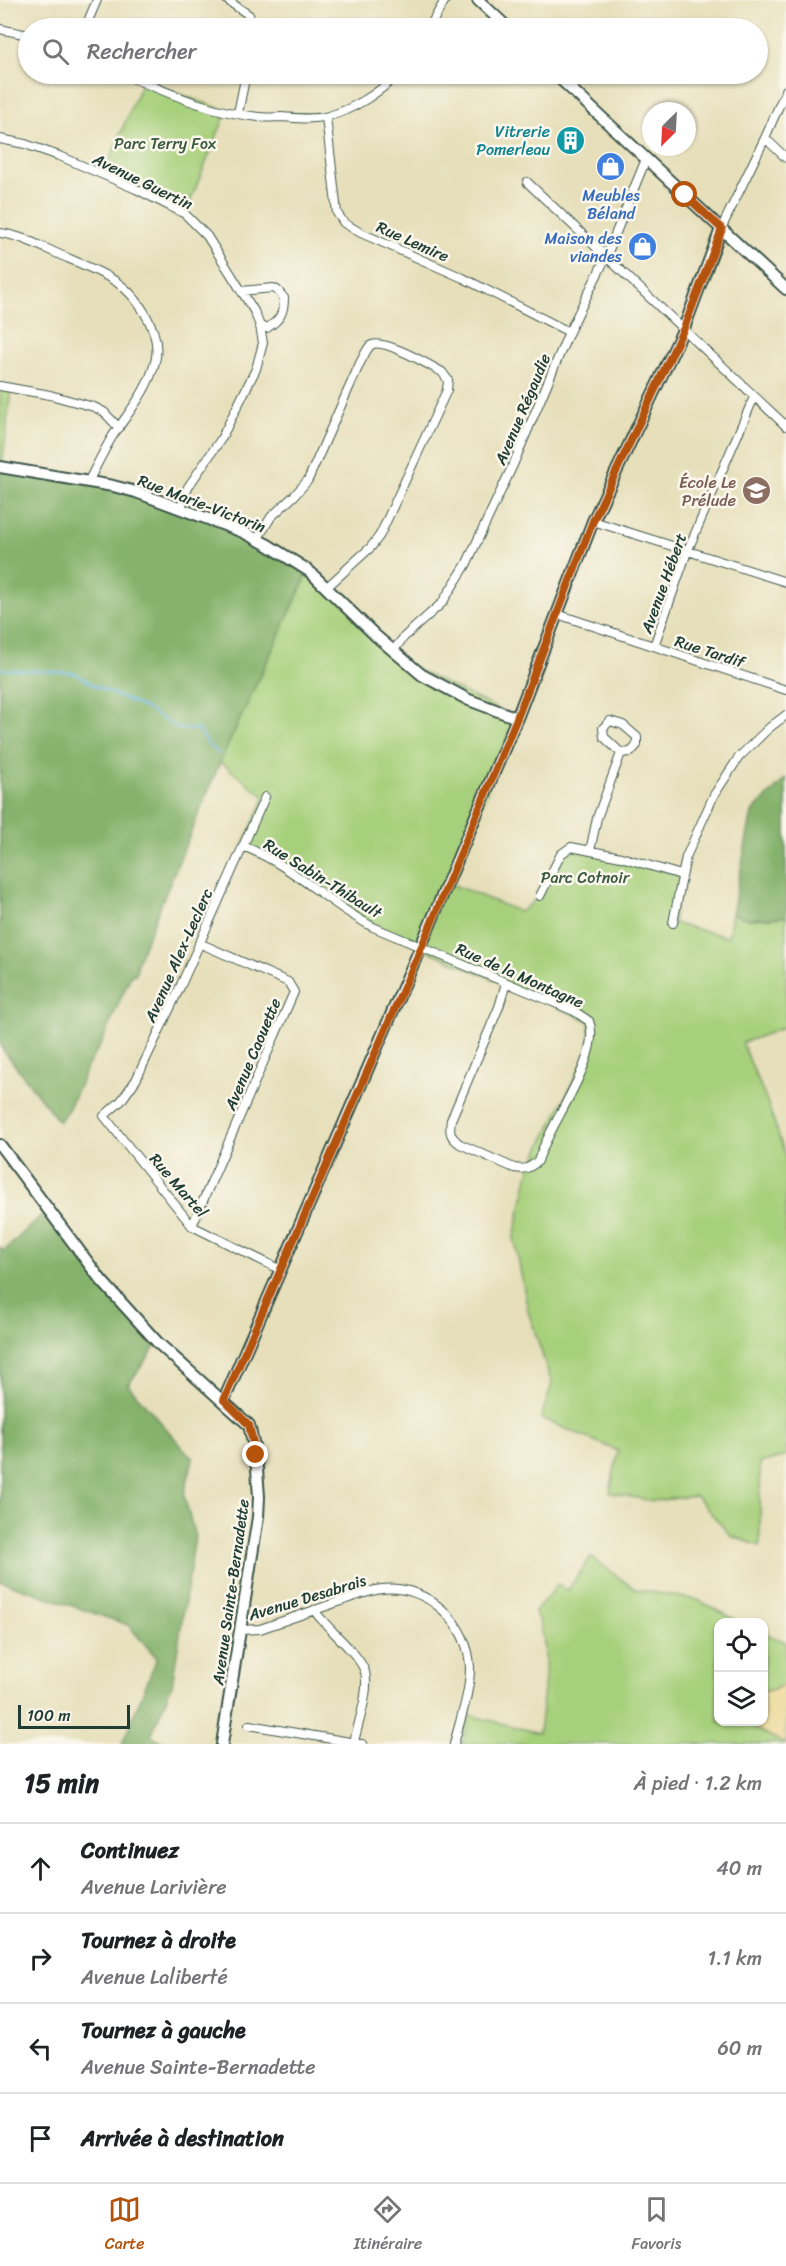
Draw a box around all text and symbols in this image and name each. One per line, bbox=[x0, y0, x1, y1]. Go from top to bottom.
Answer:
search box bbox=[18, 18, 768, 84]
text: Rechercher bbox=[87, 32, 197, 71]
icon: search bbox=[39, 35, 72, 68]
north arrow bbox=[642, 102, 696, 156]
place label: Vitrerie Pomerleau bbox=[476, 117, 550, 164]
building icon: Vitrerie Pomerleau bbox=[555, 124, 587, 156]
park label: Parc Terry Fox bbox=[114, 129, 217, 158]
street label: Avenue Guertin bbox=[87, 144, 198, 218]
shop icon: Meubles Béland bbox=[595, 151, 627, 183]
place label: Meubles Béland bbox=[582, 181, 640, 228]
route start bbox=[671, 181, 697, 207]
street label: Rue Lemire bbox=[372, 212, 454, 270]
place label: Maison des viandes bbox=[544, 224, 623, 271]
shop icon: Maison des viandes bbox=[627, 231, 659, 263]
street label: Avenue Régaudie bbox=[485, 349, 559, 471]
street label: Rue Marie-Victorin bbox=[134, 466, 270, 541]
place label: École Le Prélude bbox=[679, 468, 736, 515]
school or university icon: École Le Prélude bbox=[741, 475, 773, 507]
street label: Avenue Hébert bbox=[632, 529, 695, 638]
street label: Rue Tardif bbox=[671, 627, 751, 677]
street label: Rue Sabin-Thibault bbox=[258, 830, 388, 927]
park label: Parc Cotnoir bbox=[541, 863, 631, 892]
street label: Avenue Alex-Leclerc bbox=[135, 883, 221, 1028]
street label: Rue de la Montagne bbox=[451, 934, 589, 1017]
street label: Avenue Caouette bbox=[215, 993, 289, 1116]
street label: Rue Martel bbox=[142, 1146, 216, 1225]
route end bbox=[242, 1441, 268, 1467]
street label: Avenue Sainte-Bernadette bbox=[203, 1497, 258, 1688]
street label: Avenue Desabrais bbox=[244, 1566, 370, 1629]
map controls bbox=[714, 1618, 768, 1726]
button: locate bbox=[714, 1618, 768, 1672]
button: layers bbox=[714, 1672, 768, 1726]
text: 100 m bbox=[27, 1701, 71, 1730]
scale bar bbox=[18, 1702, 130, 1730]
text: 15 min bbox=[24, 1760, 99, 1806]
text: À pied · 1.2 km bbox=[634, 1766, 762, 1801]
text: Continuez bbox=[81, 1831, 179, 1870]
text: 40 m bbox=[716, 1851, 762, 1886]
icon: ahead bbox=[24, 1852, 57, 1885]
text: Avenue Larivière bbox=[81, 1870, 227, 1905]
text: Tournez à droite bbox=[81, 1921, 236, 1960]
text: 1.1 km bbox=[708, 1941, 762, 1976]
icon: right bbox=[24, 1942, 57, 1975]
text: Avenue Laliberté bbox=[81, 1960, 228, 1995]
text: Tournez à gauche bbox=[81, 2011, 246, 2050]
text: 60 m bbox=[717, 2031, 762, 2066]
icon: left bbox=[24, 2032, 57, 2065]
text: Avenue Sainte-Bernadette bbox=[81, 2050, 316, 2085]
text: Arrivée à destination bbox=[81, 2119, 284, 2158]
icon: arrive bbox=[24, 2122, 57, 2155]
tab: Carte bbox=[105, 2193, 144, 2258]
tab: Itinéraire bbox=[354, 2193, 422, 2258]
tab: Favoris bbox=[631, 2193, 681, 2258]

